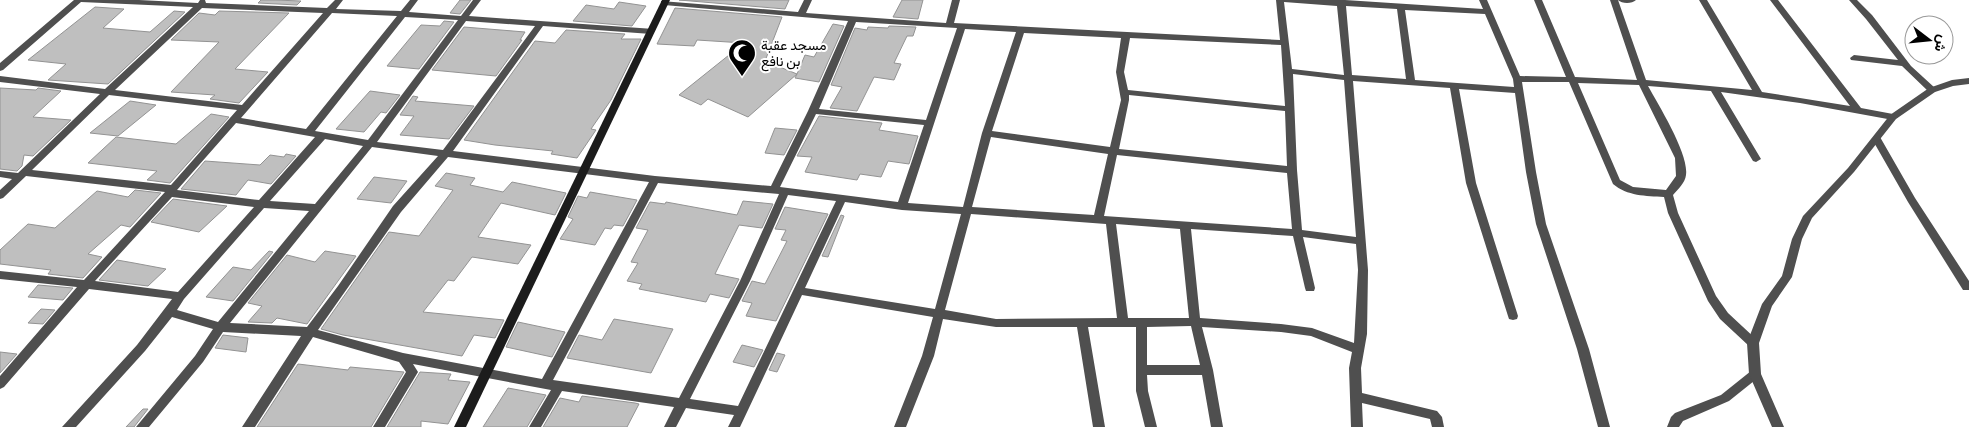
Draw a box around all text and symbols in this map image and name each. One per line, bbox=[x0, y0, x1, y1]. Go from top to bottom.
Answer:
north arrow bbox=[1904, 15, 1954, 65]
text: ش bbox=[1930, 33, 1953, 55]
place label: مسجد عقبة بن نافع bbox=[761, 35, 826, 72]
mosque icon: مسجد عقبة بن نافع bbox=[727, 38, 757, 77]

